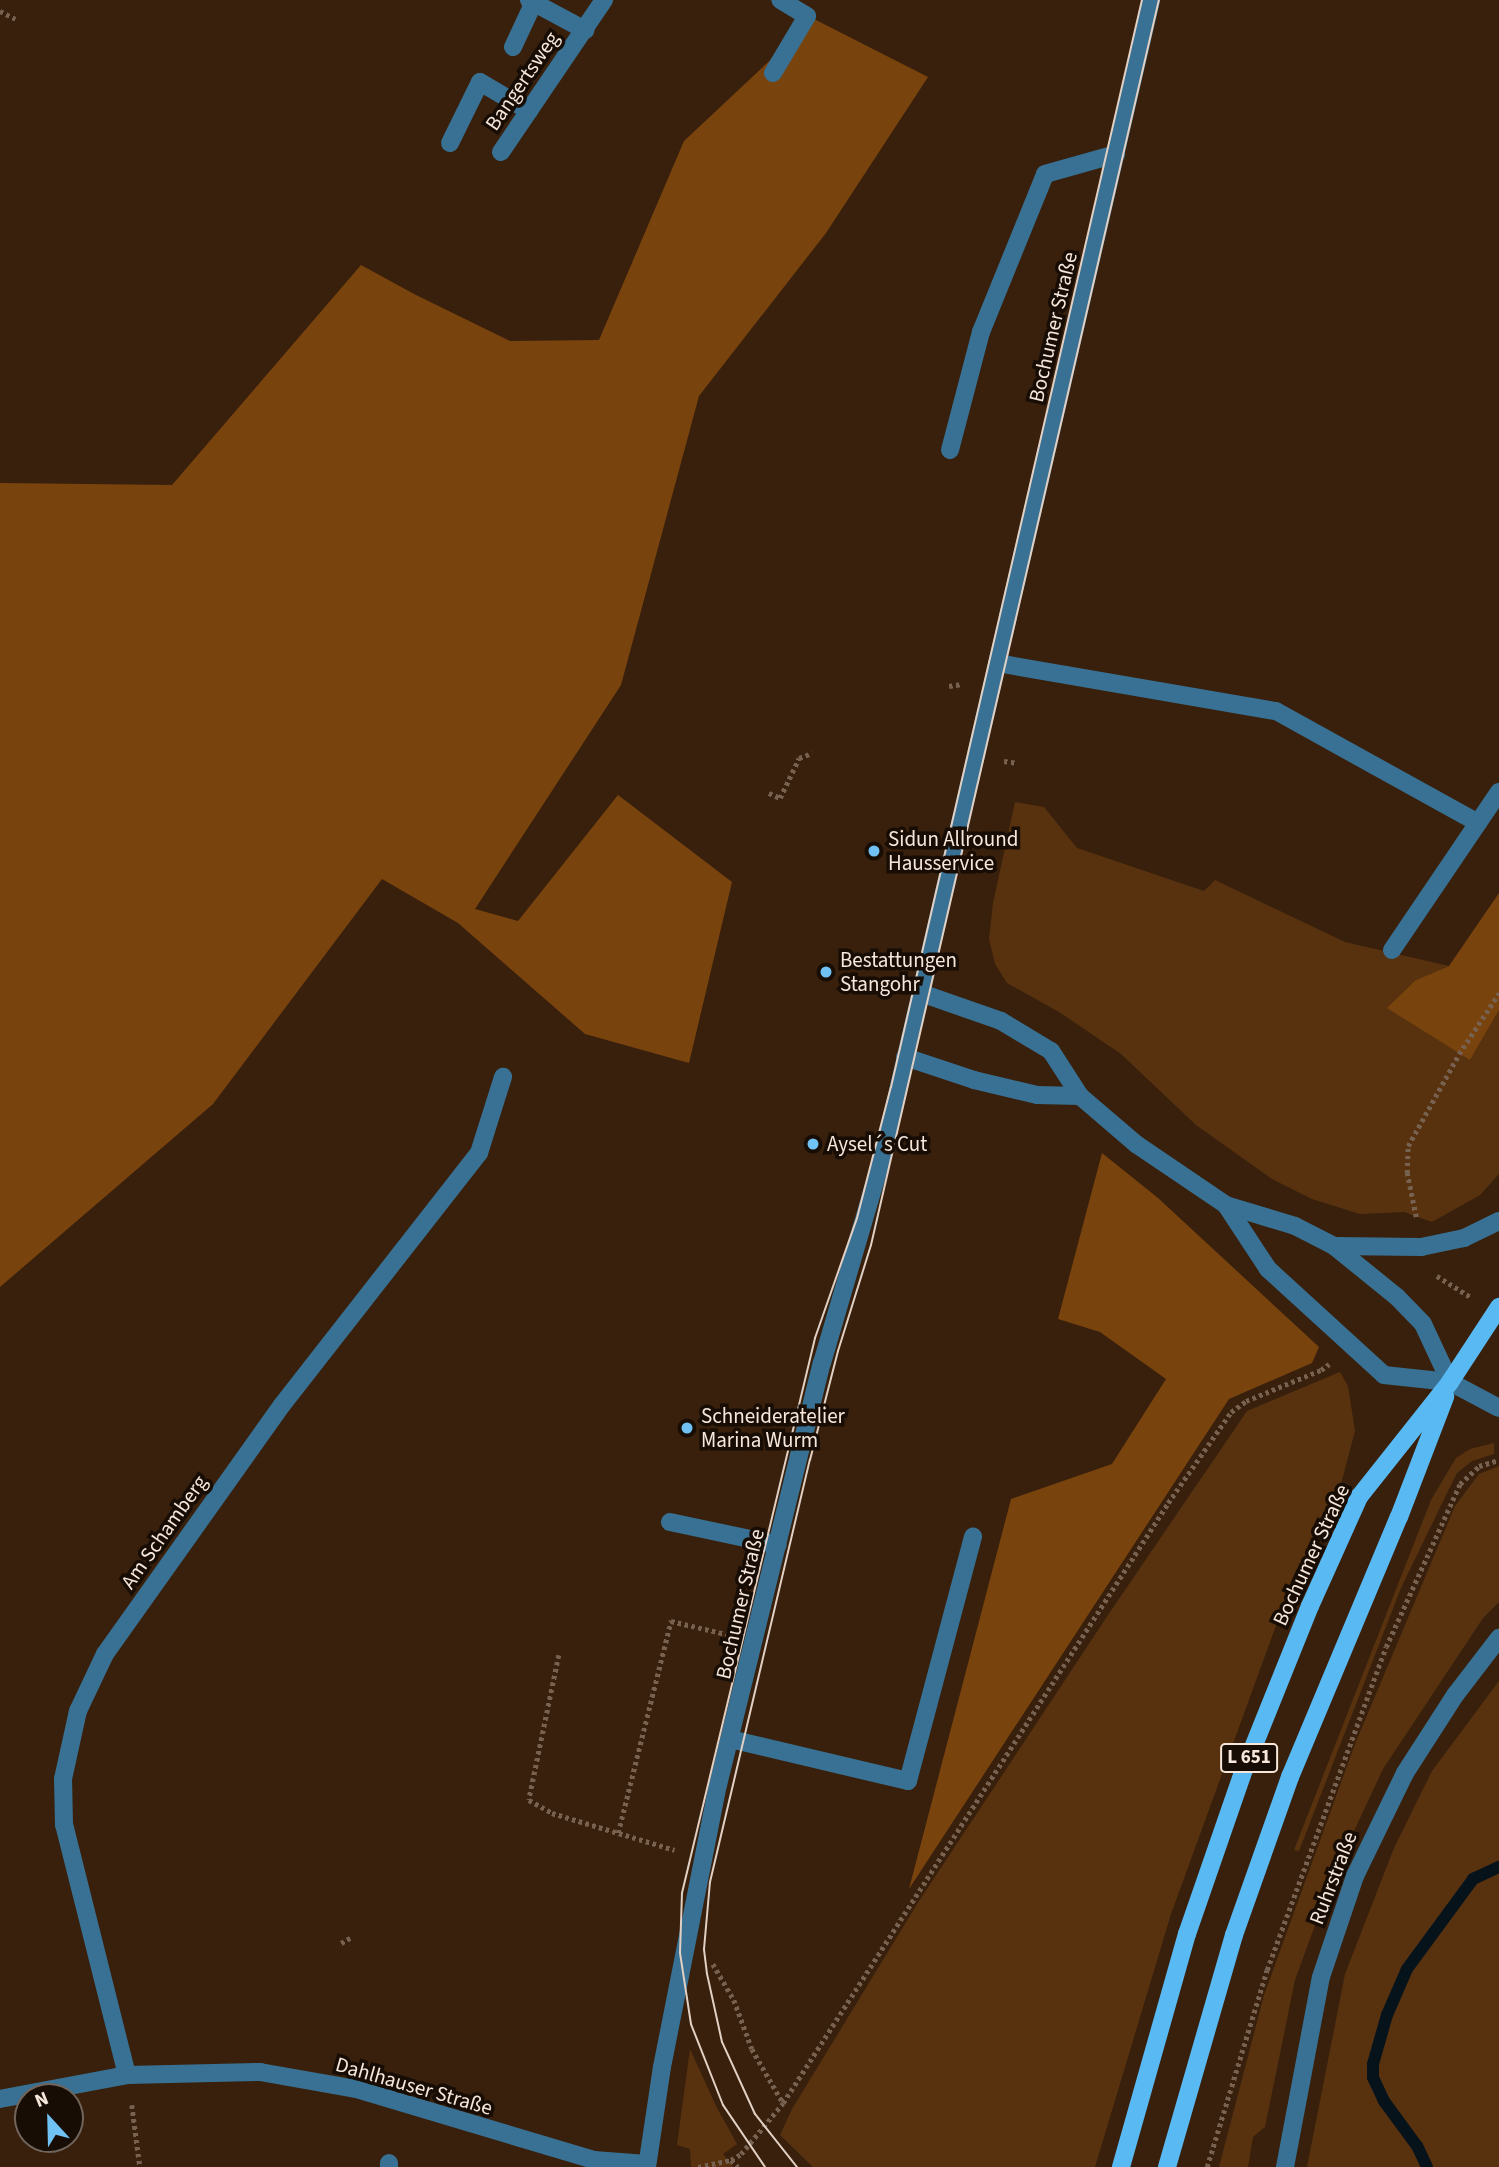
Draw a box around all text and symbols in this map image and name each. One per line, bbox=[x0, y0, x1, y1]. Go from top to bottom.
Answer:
street label: Bangertsweg bbox=[480, 27, 564, 135]
street label: Bochumer Straße bbox=[1023, 250, 1083, 404]
place label: Sidun Allround Hausservice bbox=[888, 826, 1018, 876]
marker: Sidun Allround Hausservice bbox=[866, 843, 882, 859]
place label: Bestattungen Stangohr bbox=[840, 947, 957, 997]
marker: Bestattungen Stangohr bbox=[818, 964, 834, 980]
place label: Aysel´s Cut bbox=[827, 1131, 927, 1157]
marker: Aysel´s Cut bbox=[805, 1136, 821, 1152]
place label: Schneideratelier Marina Wurm bbox=[701, 1403, 845, 1453]
marker: Schneideratelier Marina Wurm bbox=[679, 1420, 695, 1436]
street label: Am Schamberg bbox=[116, 1470, 212, 1594]
street label: Bochumer Straße bbox=[1267, 1480, 1355, 1630]
street label: Bochumer Straße bbox=[710, 1527, 770, 1681]
road number: L 651 bbox=[1219, 1742, 1279, 1774]
street label: Ruhrstraße bbox=[1304, 1828, 1362, 1928]
street label: Dahlhauser Straße bbox=[333, 2052, 495, 2120]
north arrow bbox=[14, 2083, 84, 2153]
text: N bbox=[31, 2085, 53, 2115]

